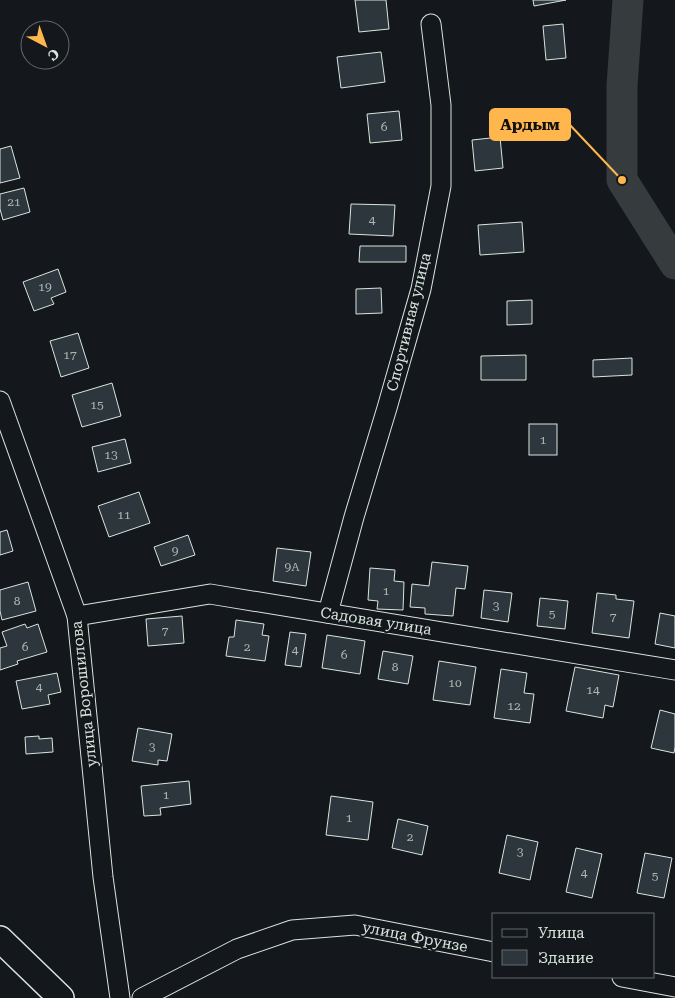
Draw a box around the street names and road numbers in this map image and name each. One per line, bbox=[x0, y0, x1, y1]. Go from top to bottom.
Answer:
street label: Спортивная улица bbox=[383, 251, 435, 393]
street label: Садовая улица bbox=[319, 603, 433, 639]
street label: улица Ворошилова bbox=[67, 620, 101, 768]
street label: улица Фрунзе bbox=[361, 918, 469, 956]

